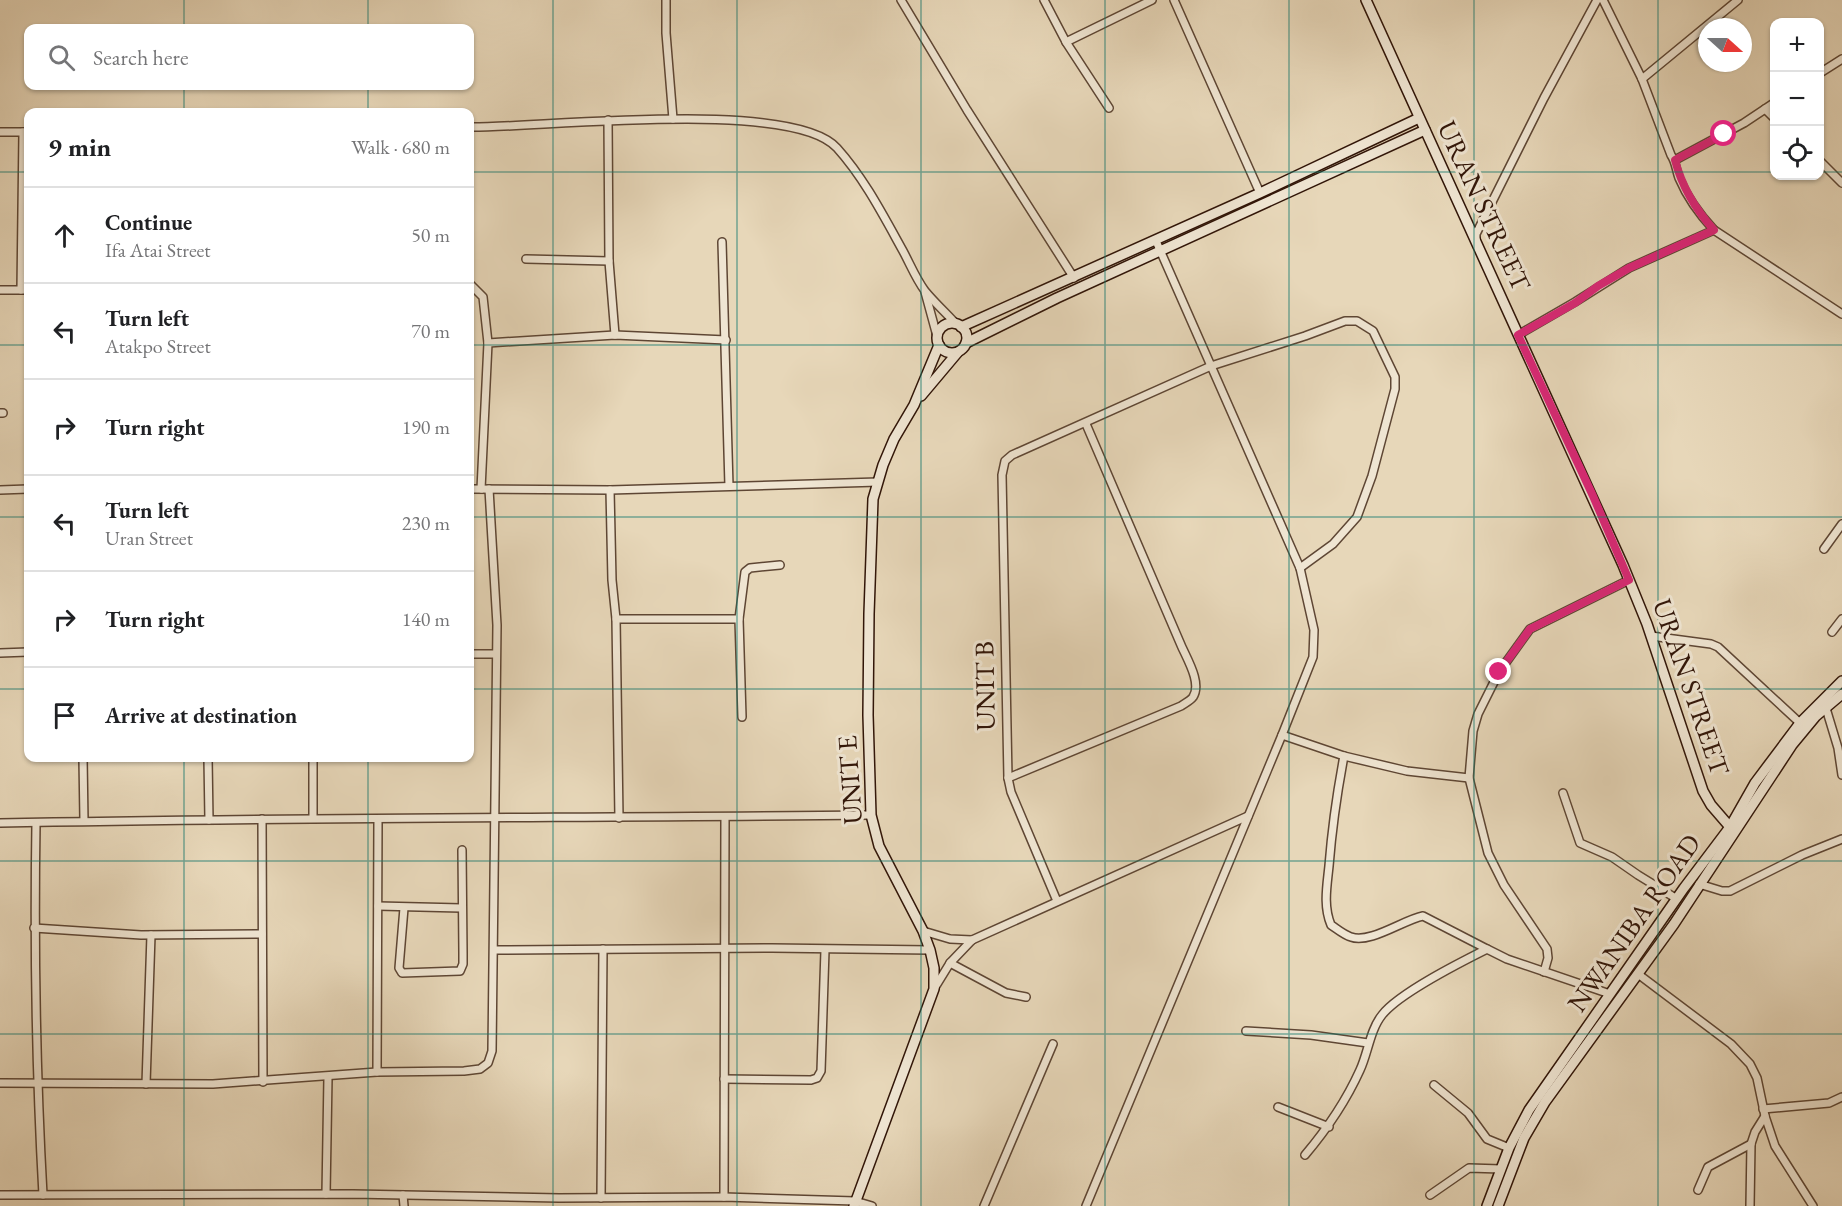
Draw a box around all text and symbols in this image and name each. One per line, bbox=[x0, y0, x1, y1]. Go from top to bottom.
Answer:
north arrow bbox=[1698, 18, 1752, 72]
map controls bbox=[1770, 18, 1824, 180]
button: + bbox=[1770, 18, 1824, 72]
search box bbox=[24, 24, 474, 90]
icon: search bbox=[45, 41, 78, 74]
text: Search here bbox=[93, 43, 188, 72]
button: − bbox=[1770, 72, 1824, 126]
street label: URAN STREET bbox=[1430, 115, 1540, 297]
route start bbox=[1710, 120, 1736, 146]
button: locate bbox=[1770, 126, 1824, 180]
text: 9 min bbox=[48, 130, 111, 164]
text: Walk · 680 m bbox=[351, 134, 450, 160]
text: Continue bbox=[105, 208, 192, 237]
icon: ahead bbox=[48, 219, 81, 252]
text: 50 m bbox=[411, 222, 450, 248]
text: Ifa Atai Street bbox=[105, 237, 211, 263]
text: Turn left bbox=[105, 304, 189, 333]
icon: left bbox=[48, 315, 81, 348]
text: 70 m bbox=[411, 318, 450, 344]
text: Atakpo Street bbox=[105, 333, 211, 359]
icon: right bbox=[48, 411, 81, 444]
text: Turn right bbox=[105, 413, 204, 442]
text: 190 m bbox=[402, 414, 450, 440]
text: Turn left bbox=[105, 496, 189, 525]
icon: left bbox=[48, 507, 81, 540]
text: 230 m bbox=[402, 510, 450, 536]
text: Uran Street bbox=[105, 525, 193, 551]
street label: URAN STREET bbox=[1645, 594, 1738, 780]
icon: right bbox=[48, 603, 81, 636]
text: Turn right bbox=[105, 605, 204, 634]
text: 140 m bbox=[402, 606, 450, 632]
street label: UNIT B bbox=[966, 641, 1003, 731]
route end bbox=[1485, 658, 1511, 684]
icon: arrive bbox=[48, 699, 81, 732]
text: Arrive at destination bbox=[105, 701, 297, 730]
street label: UNIT E bbox=[829, 734, 870, 826]
street label: NWANIBA ROAD bbox=[1559, 827, 1708, 1019]

